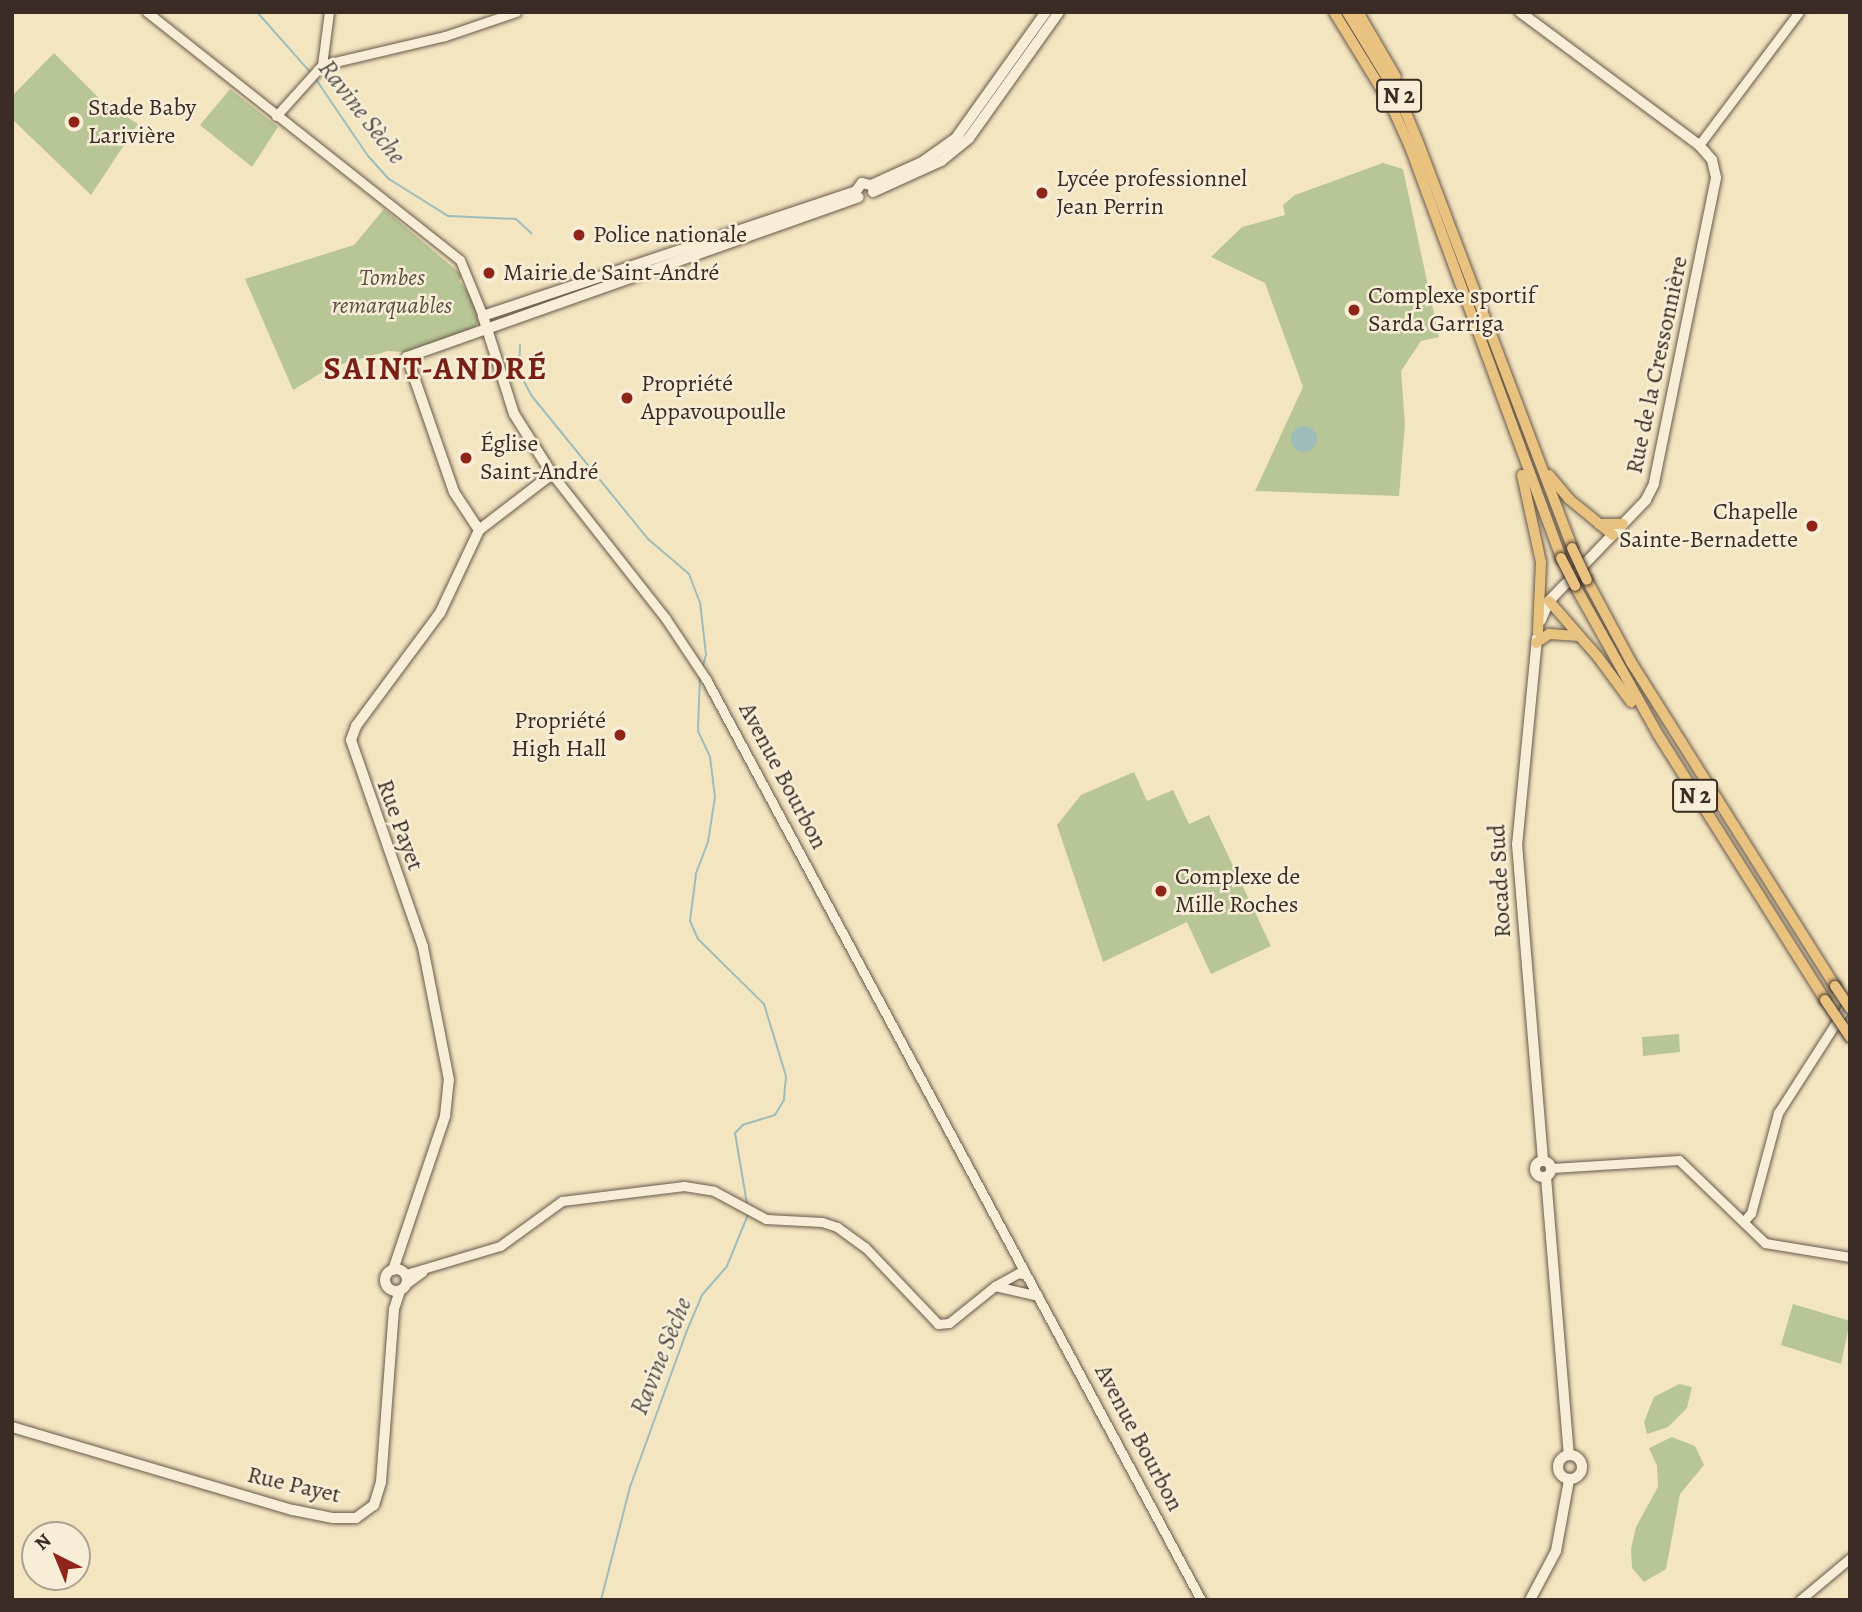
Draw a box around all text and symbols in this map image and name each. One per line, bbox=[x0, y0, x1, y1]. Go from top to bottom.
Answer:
water label: Ravine Sèche bbox=[312, 54, 412, 170]
road number: N 2 bbox=[1374, 76, 1424, 116]
place label: Stade Baby Larivière bbox=[88, 94, 196, 150]
marker: Stade Baby Larivière bbox=[66, 114, 82, 130]
place label: Lycée professionnel Jean Perrin bbox=[1056, 165, 1247, 221]
marker: Lycée professionnel Jean Perrin bbox=[1034, 185, 1050, 201]
place label: Police nationale bbox=[593, 221, 747, 249]
marker: Police nationale bbox=[571, 227, 587, 243]
street label: Rue de la Cressonnière bbox=[1620, 254, 1694, 476]
place label: Mairie de Saint-André bbox=[503, 259, 719, 287]
park label: Tombes remarquables bbox=[332, 264, 452, 320]
marker: Mairie de Saint-André bbox=[481, 265, 497, 281]
place label: Complexe sportif Sarda Garriga bbox=[1368, 282, 1536, 338]
marker: Complexe sportif Sarda Garriga bbox=[1346, 302, 1362, 318]
district label: SAINT-ANDRÉ bbox=[325, 349, 547, 387]
place label: Propriété Appavoupoulle bbox=[641, 370, 786, 426]
marker: Propriété Appavoupoulle bbox=[619, 390, 635, 406]
place label: Église Saint-André bbox=[480, 430, 598, 486]
marker: Église Saint-André bbox=[458, 450, 474, 466]
place label: Chapelle Sainte-Bernadette bbox=[1619, 498, 1798, 554]
marker: Chapelle Sainte-Bernadette bbox=[1804, 518, 1820, 534]
street label: Avenue Bourbon bbox=[732, 698, 834, 854]
place label: Propriété High Hall bbox=[511, 707, 606, 763]
marker: Propriété High Hall bbox=[612, 727, 628, 743]
street label: Rue Payet bbox=[370, 775, 430, 875]
road number: N 2 bbox=[1670, 776, 1720, 816]
street label: Rocade Sud bbox=[1483, 823, 1517, 939]
place label: Complexe de Mille Roches bbox=[1175, 863, 1300, 919]
marker: Complexe de Mille Roches bbox=[1153, 883, 1169, 899]
water label: Ravine Sèche bbox=[623, 1293, 699, 1419]
street label: Avenue Bourbon bbox=[1088, 1360, 1190, 1516]
street label: Rue Payet bbox=[245, 1460, 343, 1510]
north arrow bbox=[21, 1521, 91, 1591]
text: N bbox=[29, 1528, 57, 1556]

